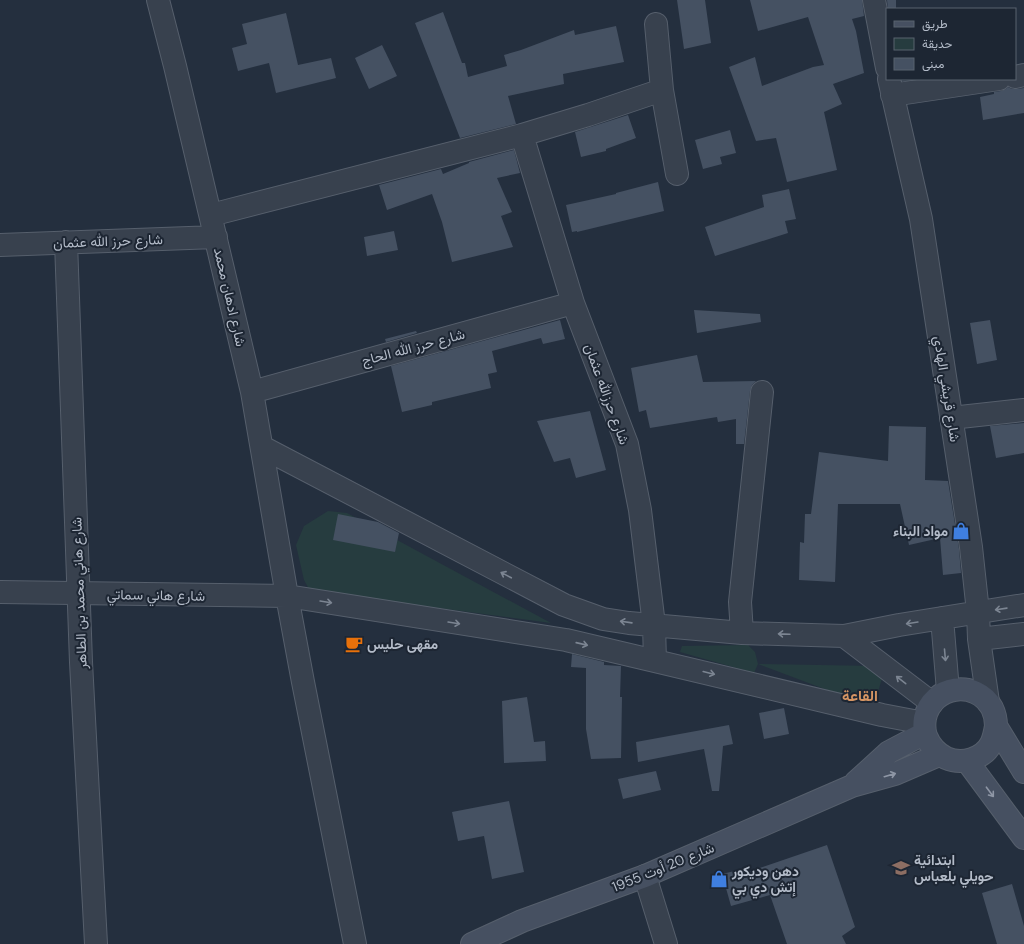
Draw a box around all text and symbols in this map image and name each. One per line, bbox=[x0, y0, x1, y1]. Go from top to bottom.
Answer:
legend bbox=[886, 8, 1016, 80]
text: طريق bbox=[922, 16, 948, 32]
text: حديقة bbox=[922, 36, 952, 52]
text: مبنى bbox=[922, 56, 944, 72]
street label: شارع حرز الله عثمان bbox=[53, 230, 163, 254]
street label: شارع ادهان محمد bbox=[208, 246, 250, 349]
street label: شارع حرز الله الحاج bbox=[359, 325, 467, 371]
street label: شارع قريشي الهادي bbox=[927, 335, 964, 444]
street label: شارع حرزالله عثمان bbox=[579, 341, 634, 448]
street label: شارع هاني محمد بن الطاهر bbox=[67, 517, 94, 670]
shop icon: مواد البناء bbox=[951, 521, 971, 541]
place label: مواد البناء bbox=[893, 522, 948, 540]
one-way arrow bbox=[500, 571, 512, 578]
street label: شارع هاني سماتي bbox=[107, 585, 205, 608]
one-way arrow bbox=[319, 598, 332, 606]
one-way arrow bbox=[995, 605, 1008, 613]
one-way arrow bbox=[620, 618, 633, 626]
one-way arrow bbox=[447, 619, 460, 627]
one-way arrow bbox=[906, 619, 919, 627]
one-way arrow bbox=[778, 630, 791, 638]
cafe icon: مقهى حليس bbox=[344, 634, 364, 654]
place label: مقهى حليس bbox=[367, 635, 438, 653]
one-way arrow bbox=[575, 641, 588, 648]
one-way arrow bbox=[942, 648, 949, 661]
one-way arrow bbox=[702, 670, 715, 678]
one-way arrow bbox=[895, 675, 906, 684]
district label: القاعة bbox=[842, 686, 878, 706]
one-way arrow bbox=[883, 771, 896, 778]
one-way arrow bbox=[986, 786, 994, 797]
street label: شارع 20 أوت 1955 bbox=[609, 838, 718, 898]
place label: ابتدائية حويلي بلعباس bbox=[914, 851, 994, 888]
school or university icon: ابتدائية حويلي بلعباس bbox=[891, 858, 911, 878]
place label: دهن وديكور إتش دي بي bbox=[731, 862, 799, 899]
shop icon: دهن وديكور إتش دي بي bbox=[709, 869, 729, 889]

